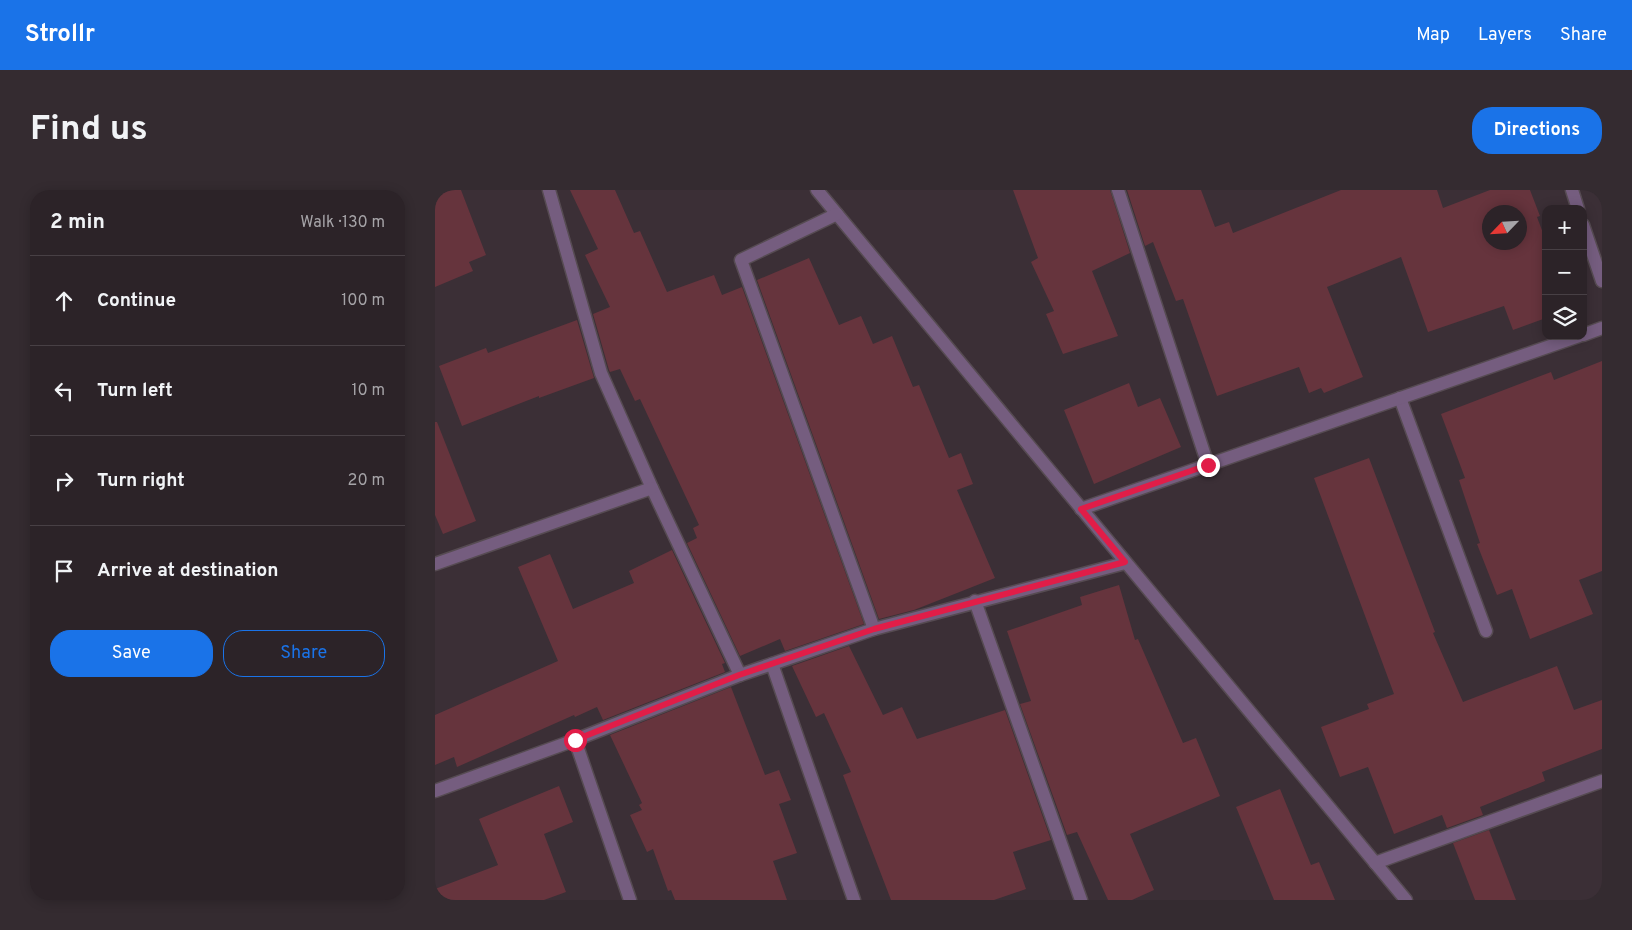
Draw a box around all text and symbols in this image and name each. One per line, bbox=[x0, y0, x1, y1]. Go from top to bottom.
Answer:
text: Strollr bbox=[25, 20, 95, 50]
text: Map bbox=[1416, 24, 1450, 47]
text: Layers bbox=[1478, 24, 1532, 47]
text: Share bbox=[1560, 24, 1607, 47]
button: Directions bbox=[1472, 107, 1602, 154]
text: Find us bbox=[30, 108, 148, 152]
north arrow bbox=[1482, 205, 1527, 250]
map controls bbox=[1542, 205, 1587, 340]
button: + bbox=[1542, 205, 1587, 250]
text: 2 min bbox=[50, 209, 105, 236]
text: Walk · 130 m bbox=[300, 213, 385, 233]
button: − bbox=[1542, 250, 1587, 295]
icon: ahead bbox=[50, 287, 78, 315]
text: Continue bbox=[97, 289, 176, 313]
text: 100 m bbox=[341, 291, 385, 311]
button: layers bbox=[1542, 295, 1587, 340]
icon: left bbox=[50, 377, 78, 405]
text: Turn left bbox=[97, 379, 173, 403]
text: 10 m bbox=[351, 381, 385, 401]
route end bbox=[1197, 454, 1220, 477]
icon: right bbox=[50, 467, 78, 495]
text: Turn right bbox=[97, 469, 185, 493]
text: 20 m bbox=[348, 471, 385, 491]
icon: arrive bbox=[50, 557, 78, 585]
text: Arrive at destination bbox=[97, 559, 278, 583]
button: Save bbox=[50, 630, 213, 677]
button: Share bbox=[223, 630, 385, 677]
route start bbox=[564, 729, 587, 752]

